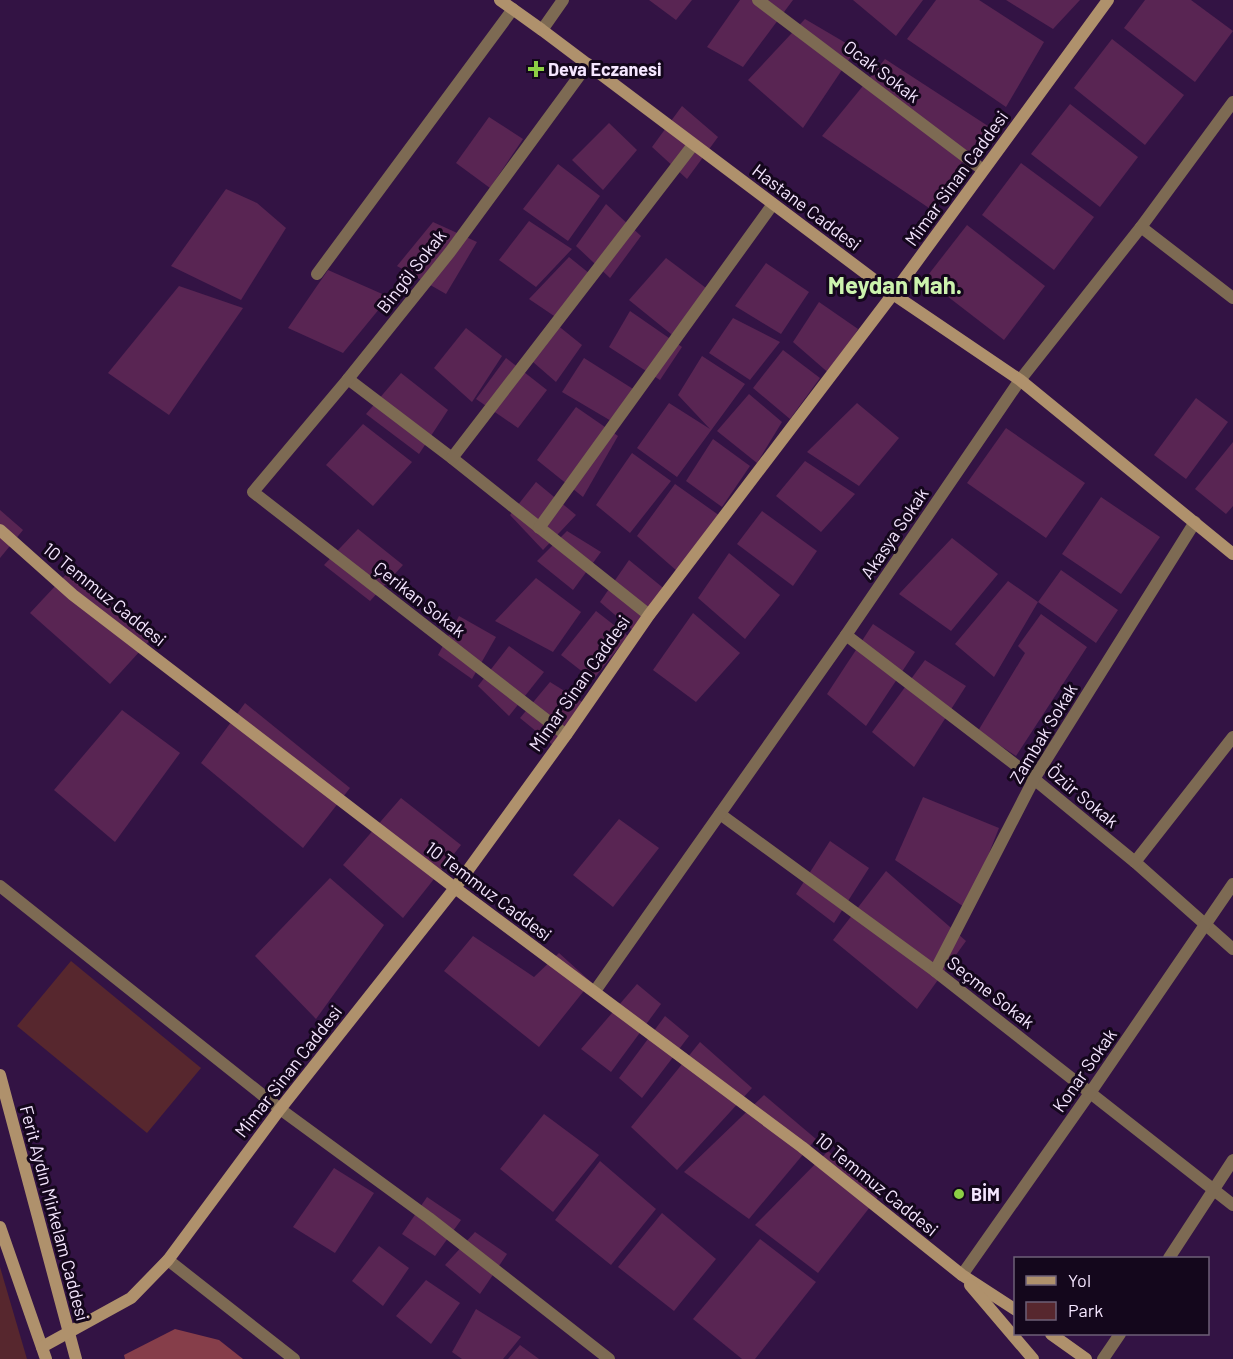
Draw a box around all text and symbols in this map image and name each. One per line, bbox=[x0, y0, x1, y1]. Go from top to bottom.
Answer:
street label: Ocak Sokak bbox=[840, 35, 924, 107]
place label: Deva Eczanesi bbox=[548, 58, 662, 80]
marker: Deva Eczanesi bbox=[529, 62, 543, 76]
street label: Mimar Sinan Caddesi bbox=[900, 106, 1012, 250]
street label: Hastane Caddesi bbox=[748, 159, 866, 255]
street label: Bingöl Sokak bbox=[372, 225, 450, 317]
district label: Meydan Mah. bbox=[828, 270, 962, 299]
street label: Akasya Sokak bbox=[855, 483, 933, 583]
street label: 10 Temmuz Caddesi bbox=[39, 538, 171, 650]
street label: Çerikan Sokak bbox=[370, 556, 470, 642]
street label: Mimar Sinan Caddesi bbox=[524, 611, 634, 755]
street label: Zambak Sokak bbox=[1004, 679, 1082, 787]
street label: Özür Sokak bbox=[1043, 760, 1123, 832]
street label: 10 Temmuz Caddesi bbox=[422, 836, 556, 946]
street label: Seçme Sokak bbox=[943, 951, 1039, 1033]
street label: Mimar Sinan Caddesi bbox=[230, 1001, 346, 1141]
street label: Konar Sokak bbox=[1047, 1024, 1121, 1116]
street label: Ferit Aydın Mirkelam Caddesi bbox=[16, 1103, 94, 1323]
street label: 10 Temmuz Caddesi bbox=[811, 1128, 943, 1240]
place label: BİM bbox=[971, 1183, 1000, 1205]
marker: BİM bbox=[952, 1187, 966, 1201]
legend bbox=[1014, 1257, 1209, 1335]
text: Yol bbox=[1068, 1269, 1091, 1291]
text: Park bbox=[1068, 1299, 1103, 1321]

